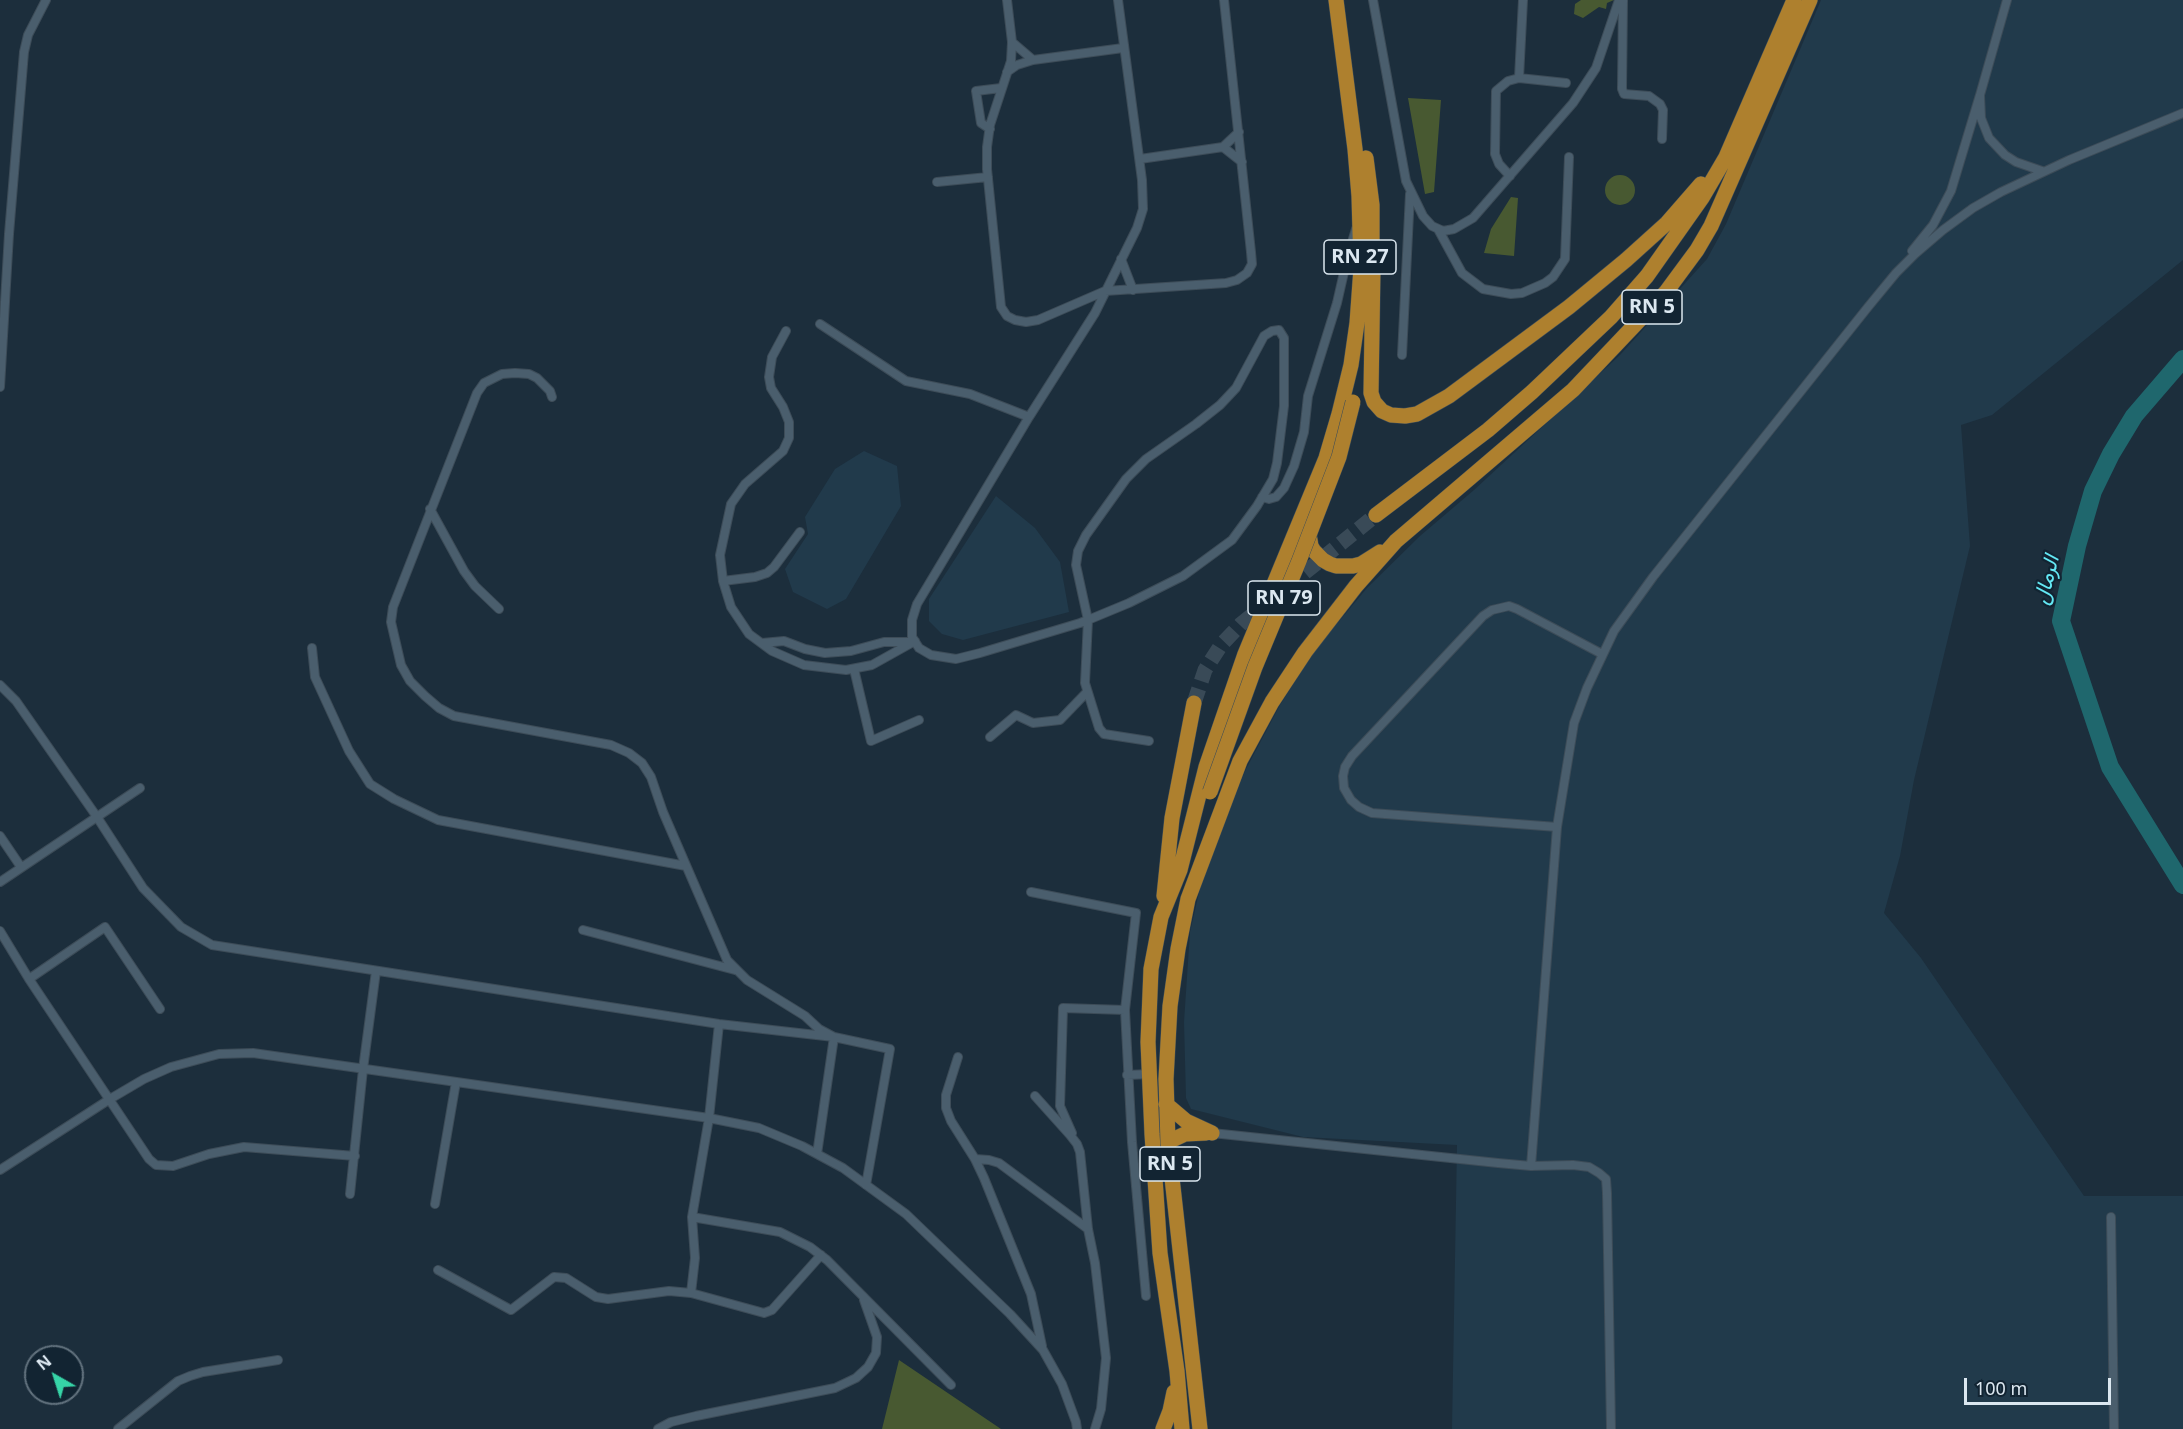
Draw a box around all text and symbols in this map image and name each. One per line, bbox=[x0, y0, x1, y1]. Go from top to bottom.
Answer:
road number: RN 27 bbox=[1324, 240, 1396, 274]
road number: RN 5 bbox=[1622, 290, 1682, 324]
water label: الرمال bbox=[2028, 553, 2066, 607]
road number: RN 79 bbox=[1248, 581, 1320, 615]
road number: RN 5 bbox=[1140, 1147, 1200, 1181]
north arrow bbox=[24, 1345, 84, 1405]
text: N bbox=[32, 1350, 56, 1375]
scale bar bbox=[1967, 1366, 2114, 1404]
text: 100 m bbox=[1975, 1376, 2027, 1400]

